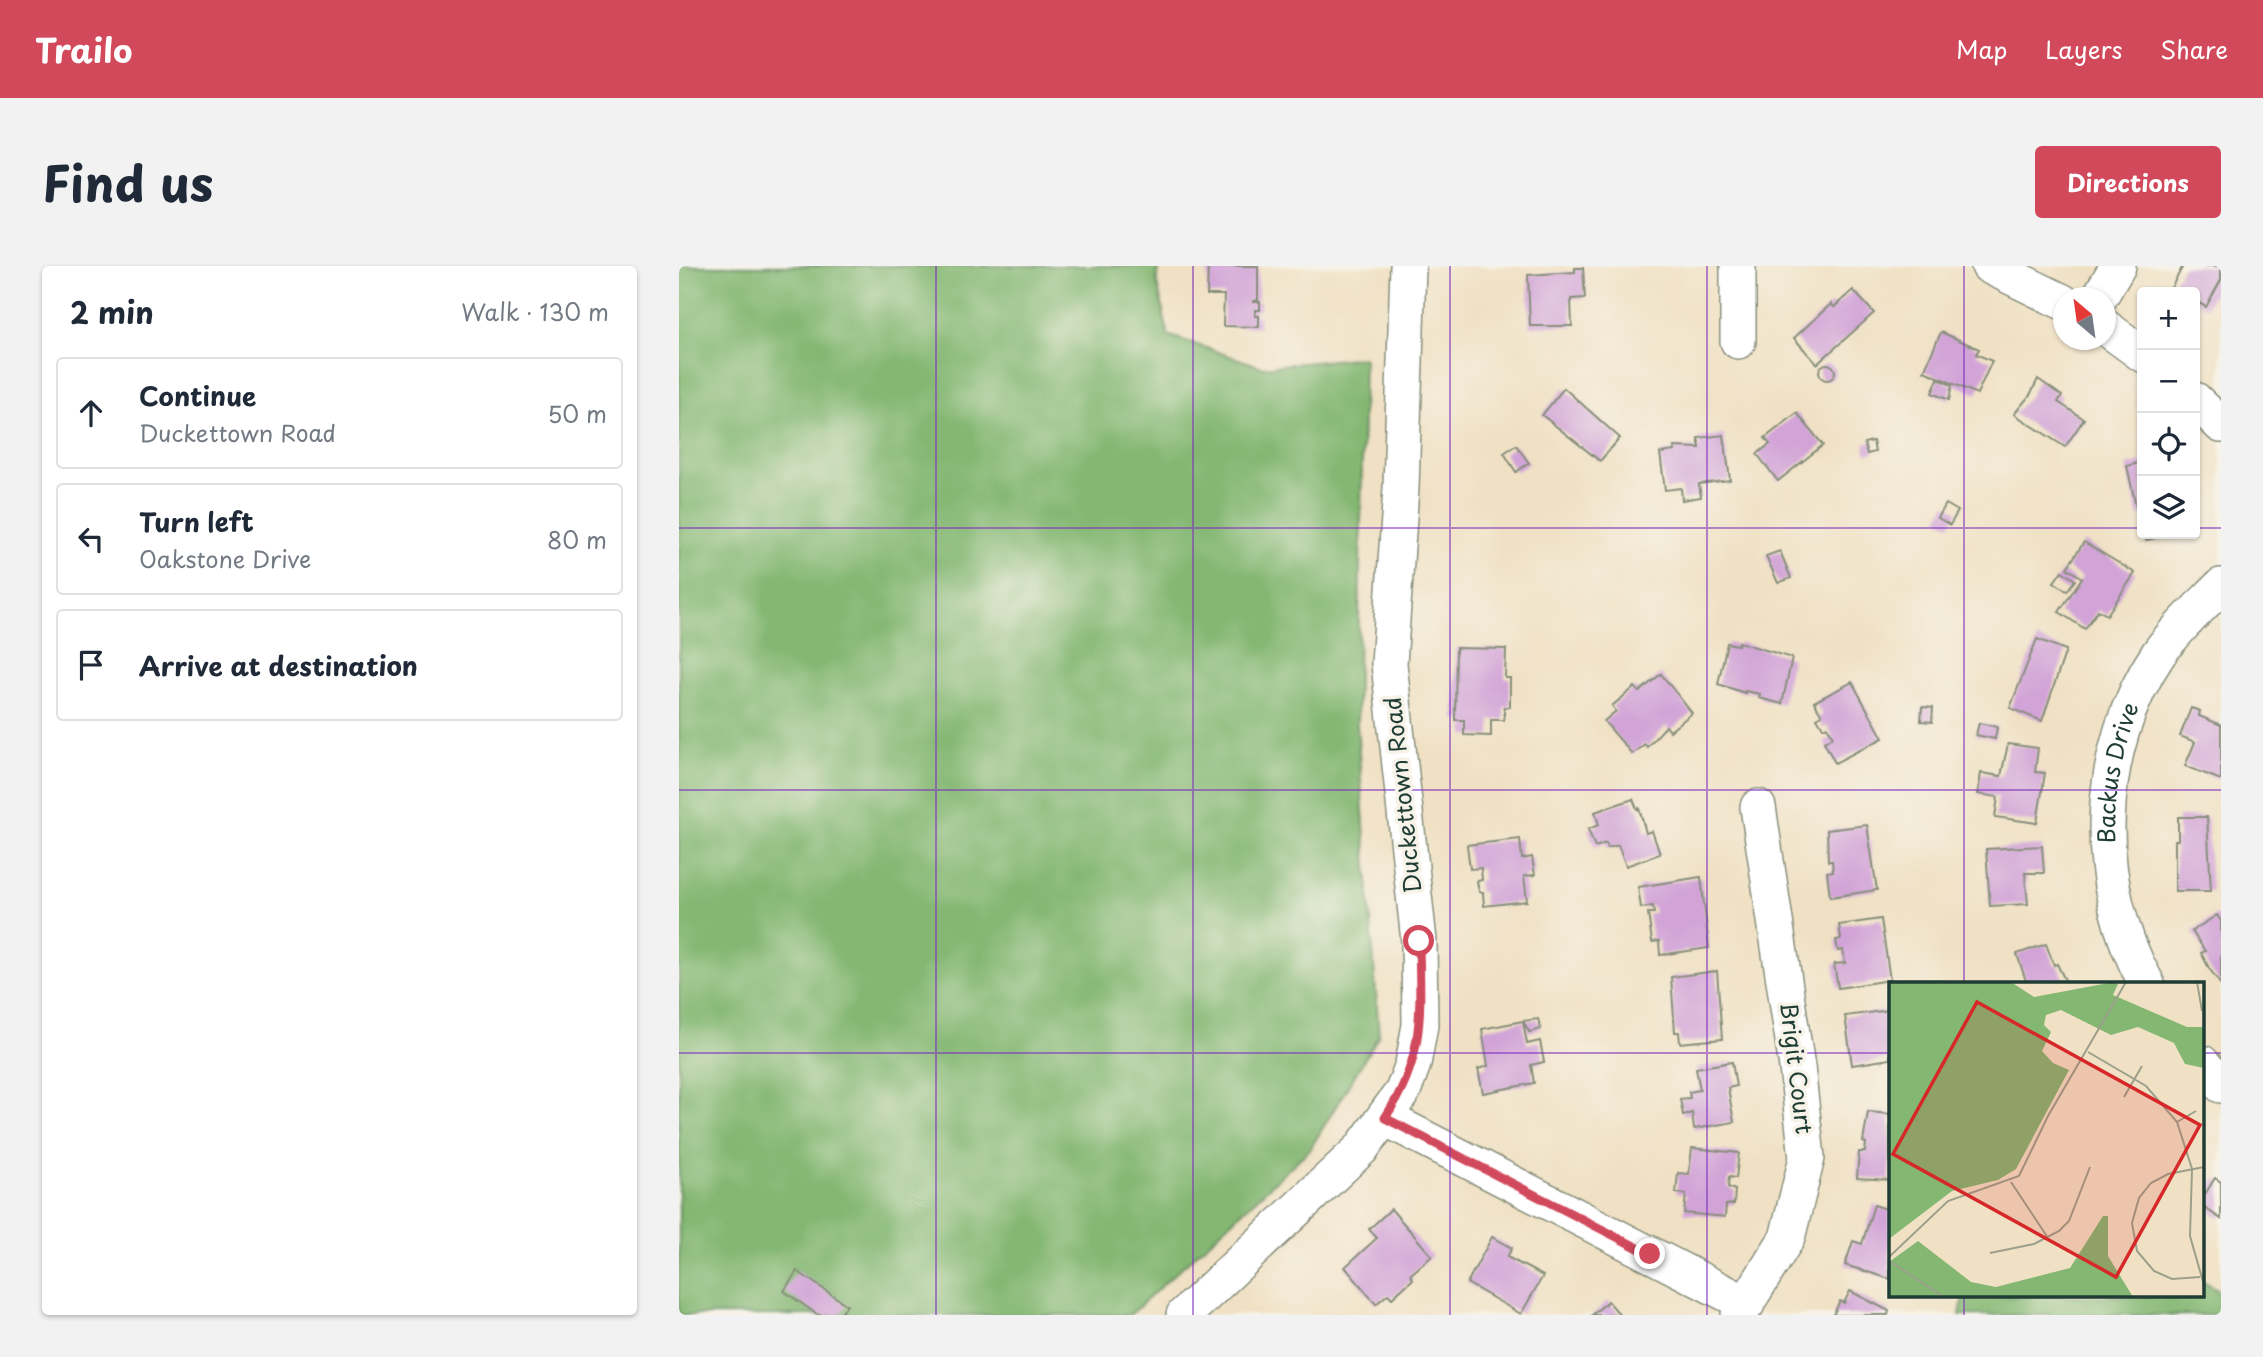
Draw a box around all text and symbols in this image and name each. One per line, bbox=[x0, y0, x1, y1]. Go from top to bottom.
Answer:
text: Trailo bbox=[35, 24, 132, 74]
text: Map bbox=[1956, 31, 2007, 67]
text: Layers bbox=[2045, 31, 2122, 67]
text: Share bbox=[2160, 31, 2228, 67]
text: Find us bbox=[42, 145, 213, 219]
button: Directions bbox=[2035, 146, 2221, 218]
north arrow bbox=[2053, 287, 2116, 350]
map controls bbox=[2137, 287, 2200, 539]
button: + bbox=[2137, 287, 2200, 350]
text: 2 min bbox=[70, 289, 154, 334]
text: Walk · 130 m bbox=[461, 294, 609, 329]
button: − bbox=[2137, 350, 2200, 413]
text: Continue bbox=[139, 376, 256, 415]
icon: ahead bbox=[72, 394, 110, 432]
text: 50 m bbox=[547, 396, 607, 431]
button: locate bbox=[2137, 413, 2200, 476]
text: Duckettown Road bbox=[139, 415, 336, 450]
button: layers bbox=[2137, 476, 2200, 539]
text: Turn left bbox=[139, 502, 254, 541]
icon: left bbox=[72, 520, 110, 558]
text: 80 m bbox=[547, 522, 607, 557]
text: Oakstone Drive bbox=[139, 541, 311, 576]
icon: arrive bbox=[72, 646, 110, 684]
text: Arrive at destination bbox=[139, 646, 418, 685]
street label: Duckettown Road bbox=[1374, 695, 1429, 895]
street label: Backus Drive bbox=[2088, 696, 2147, 844]
route start bbox=[1403, 925, 1434, 956]
inset map bbox=[1889, 982, 2203, 1298]
street label: Brigit Court bbox=[1772, 1000, 1823, 1136]
route end bbox=[1634, 1238, 1665, 1269]

